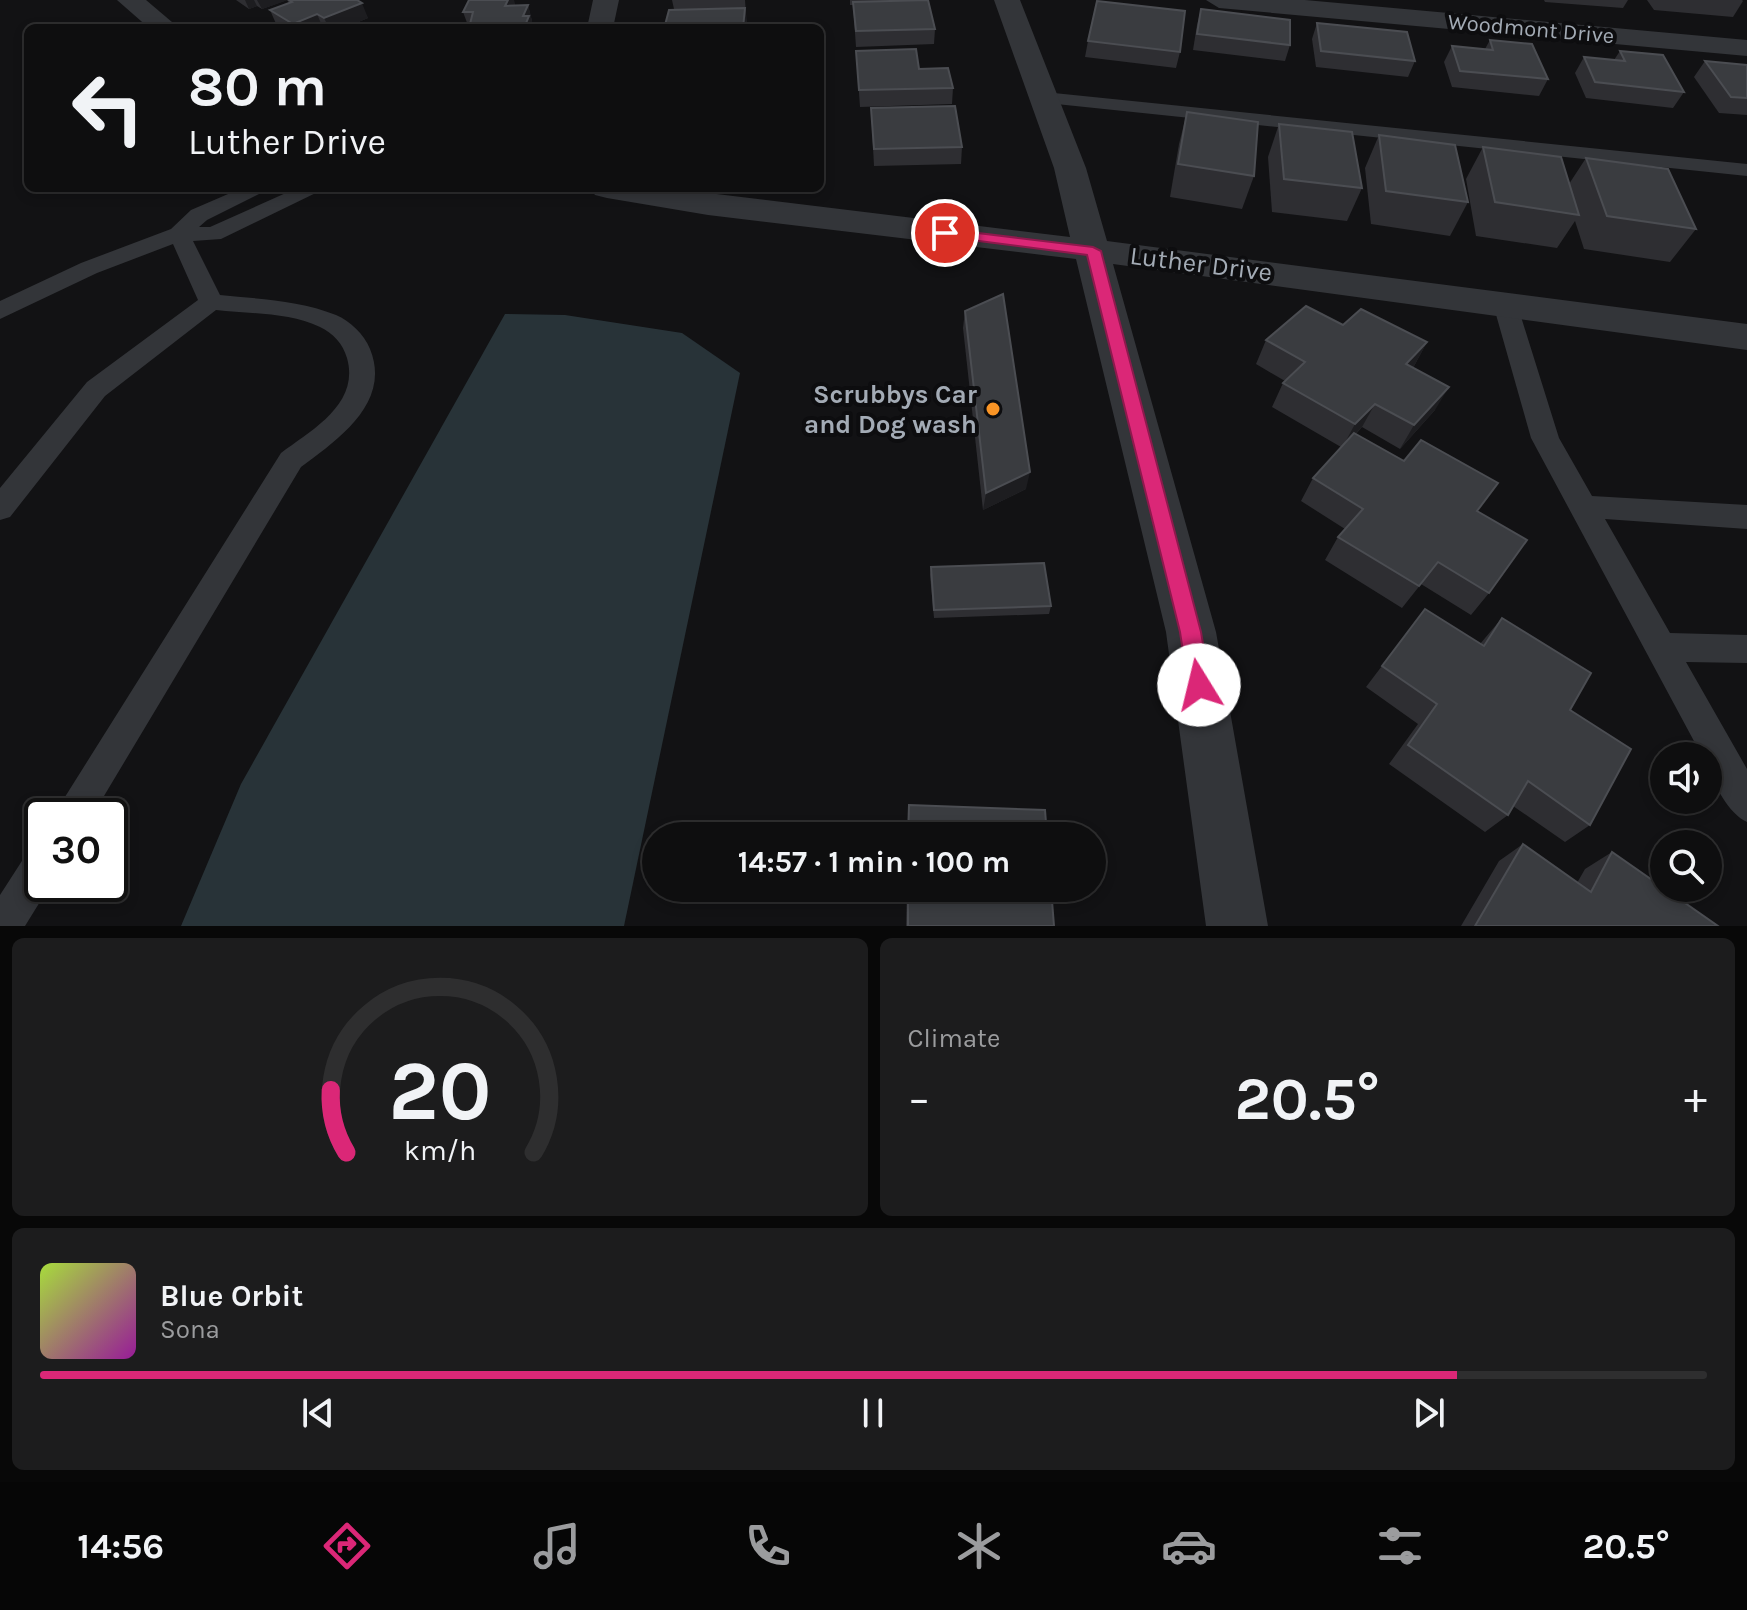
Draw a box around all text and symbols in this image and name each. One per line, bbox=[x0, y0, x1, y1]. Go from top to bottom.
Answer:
street label: Woodmont Drive bbox=[1447, 9, 1615, 49]
text: 80 m bbox=[188, 54, 327, 119]
icon: left bbox=[56, 56, 160, 160]
text: Luther Drive bbox=[188, 121, 386, 163]
pin bbox=[911, 199, 979, 267]
icon: arrive bbox=[923, 211, 967, 255]
street label: Luther Drive bbox=[1128, 240, 1274, 288]
place label: Scrubbys Car and Dog wash bbox=[804, 379, 978, 440]
marker: Scrubbys Car and Dog wash bbox=[984, 400, 1002, 418]
position arrow bbox=[1157, 643, 1241, 727]
map controls bbox=[1650, 742, 1722, 902]
button: sound bbox=[1650, 742, 1722, 814]
speed limit sign: 30 bbox=[24, 798, 128, 902]
button: search bbox=[1650, 830, 1722, 902]
text: 14:57 · 1 min · 100 m bbox=[738, 844, 1010, 880]
text: Climate bbox=[908, 1023, 1000, 1054]
text: 20 bbox=[388, 1043, 491, 1140]
text: 20.5° bbox=[1235, 1064, 1380, 1134]
text: − bbox=[908, 1073, 931, 1124]
text: + bbox=[1684, 1073, 1707, 1124]
text: km/h bbox=[404, 1134, 476, 1167]
text: Blue Orbit bbox=[160, 1278, 303, 1314]
text: Sona bbox=[160, 1314, 220, 1345]
icon: previous bbox=[296, 1391, 340, 1435]
icon: pause bbox=[851, 1391, 895, 1435]
icon: next bbox=[1407, 1391, 1451, 1435]
icon: directions bbox=[319, 1518, 375, 1574]
icon: music bbox=[529, 1518, 585, 1574]
icon: phone bbox=[740, 1518, 796, 1574]
icon: climate bbox=[951, 1518, 1007, 1574]
icon: car bbox=[1161, 1518, 1217, 1574]
icon: filters bbox=[1372, 1518, 1428, 1574]
text: 14:56 bbox=[77, 1525, 164, 1567]
text: 20.5° bbox=[1582, 1525, 1670, 1567]

